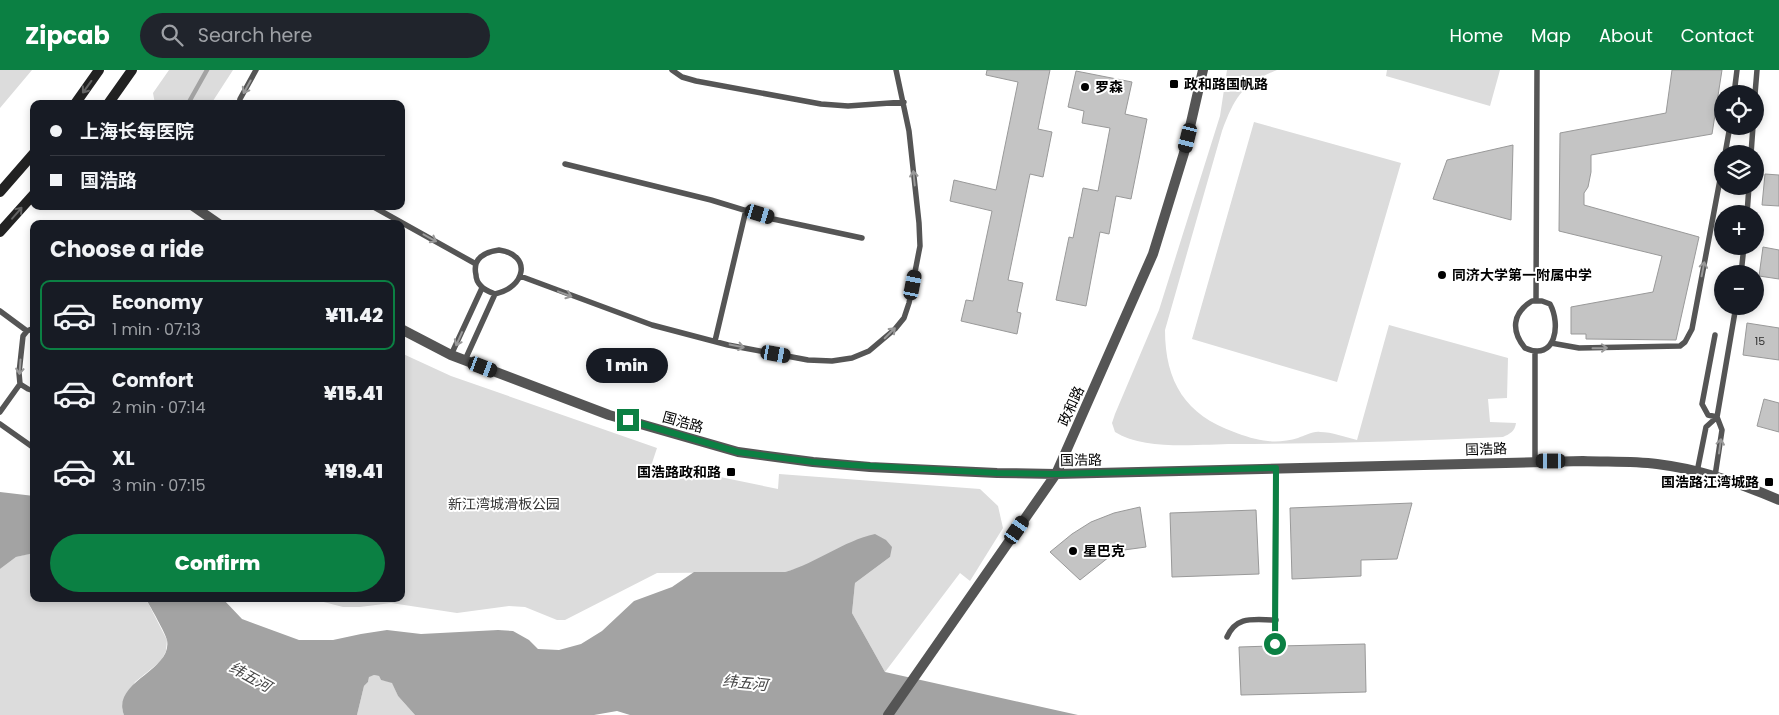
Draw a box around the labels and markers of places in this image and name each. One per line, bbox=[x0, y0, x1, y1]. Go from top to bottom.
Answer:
place label: 政和路国帆路 bbox=[1184, 74, 1268, 94]
place label: 罗森 bbox=[1095, 77, 1123, 97]
marker: 政和路国帆路 bbox=[1168, 78, 1180, 90]
marker: 罗森 bbox=[1079, 81, 1091, 93]
place label: 同济大学第一附属中学 bbox=[1452, 265, 1592, 285]
marker: 同济大学第一附属中学 bbox=[1436, 269, 1448, 281]
place label: 国浩路政和路 bbox=[637, 462, 721, 482]
marker: 国浩路政和路 bbox=[725, 466, 737, 478]
place label: 国浩路江湾城路 bbox=[1661, 472, 1759, 492]
marker: 国浩路江湾城路 bbox=[1763, 476, 1775, 488]
place label: 星巴克 bbox=[1083, 541, 1125, 561]
marker: 星巴克 bbox=[1067, 545, 1079, 557]

